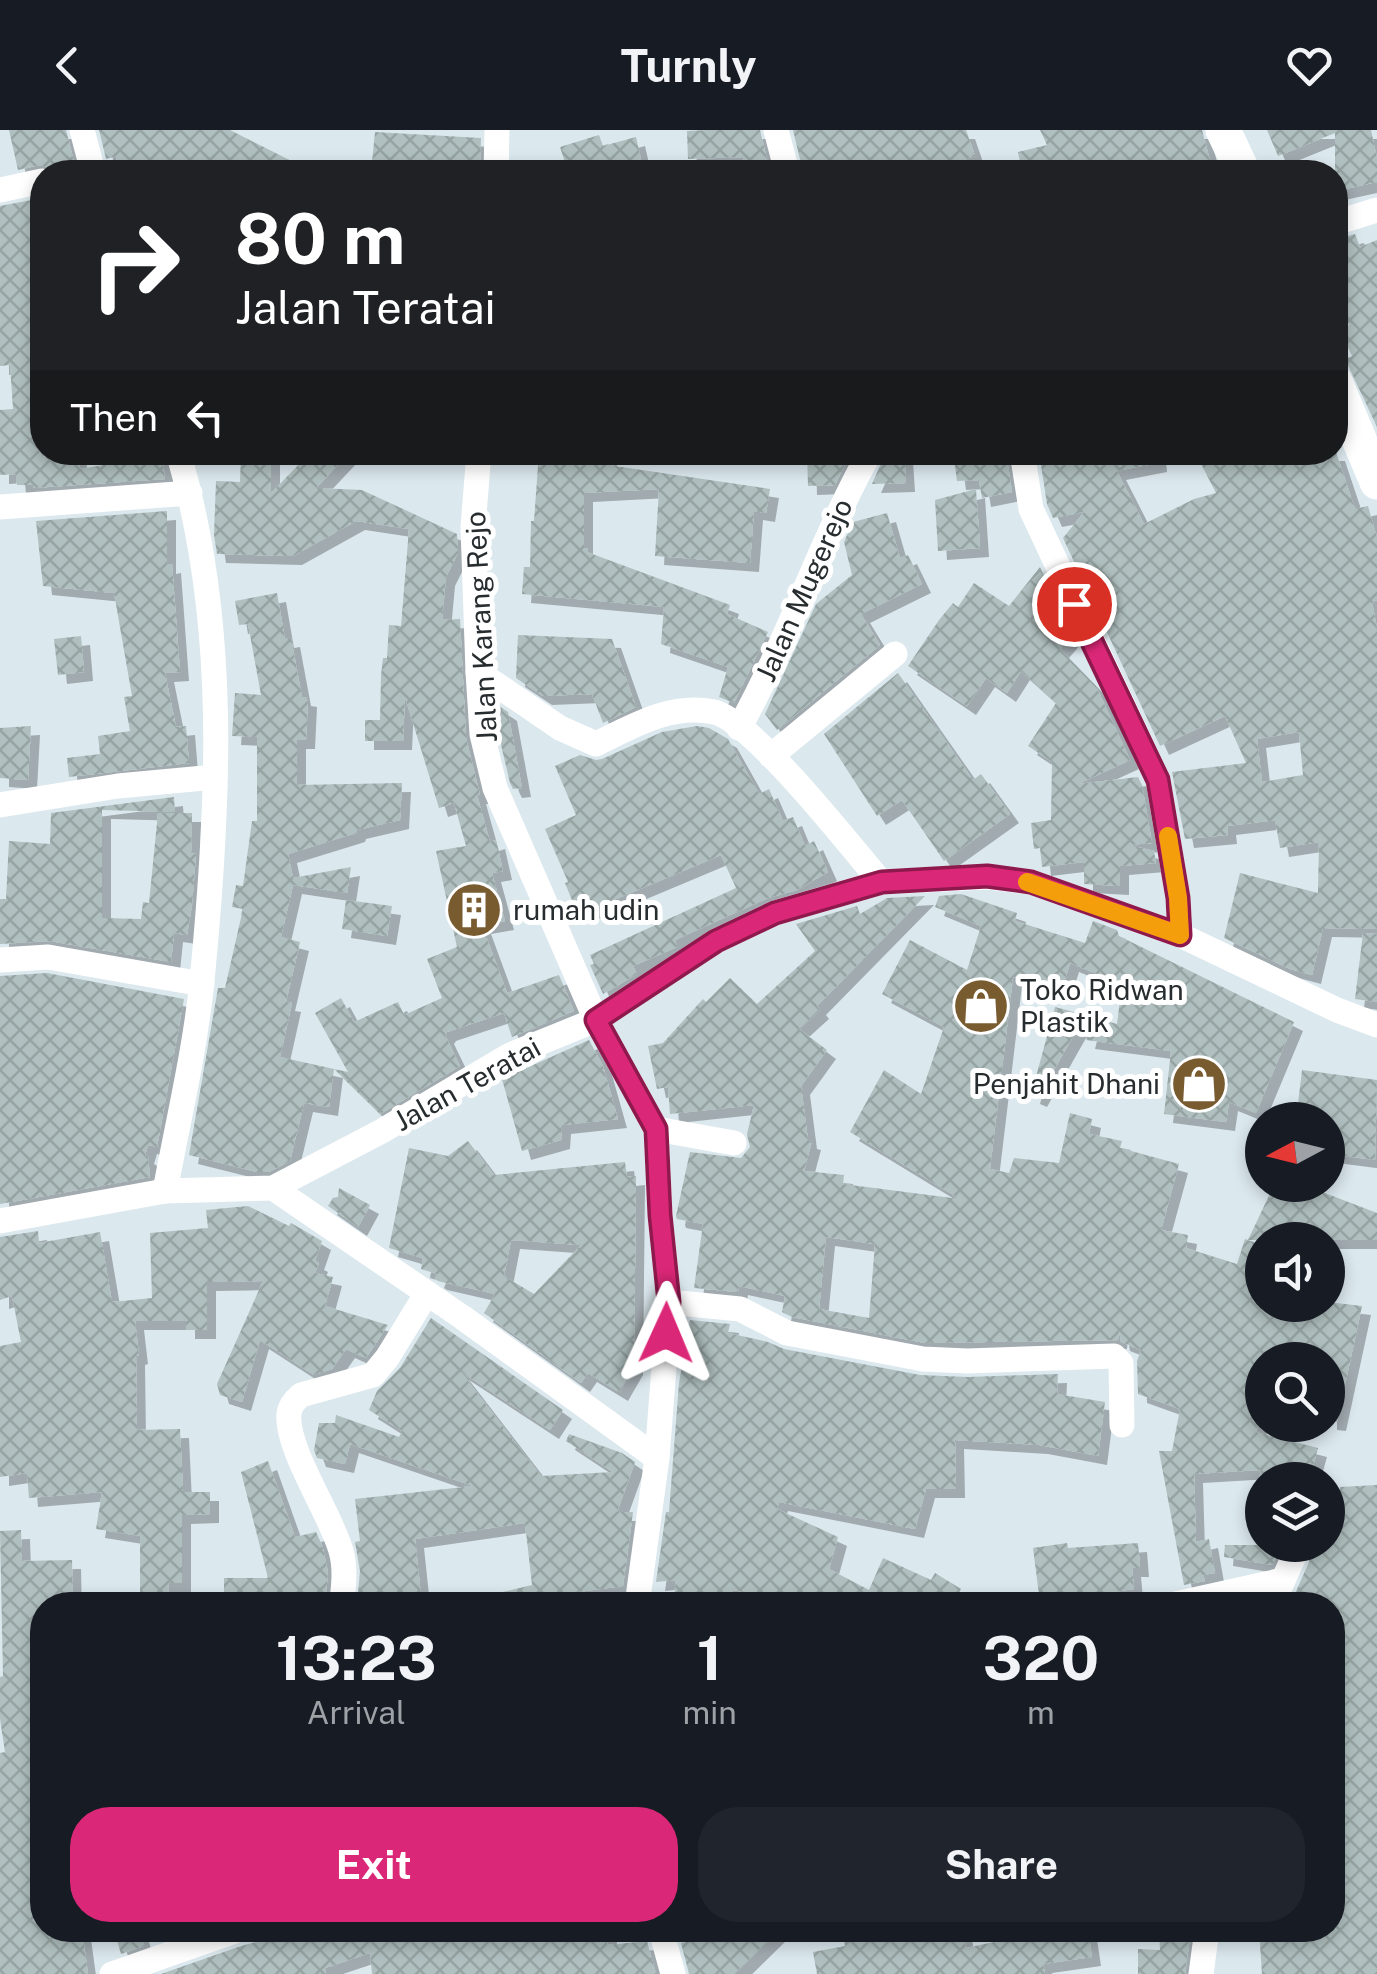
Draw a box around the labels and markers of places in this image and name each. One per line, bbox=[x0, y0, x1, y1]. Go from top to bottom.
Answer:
pin bbox=[1032, 562, 1117, 647]
building icon: rumah udin bbox=[444, 880, 504, 940]
place label: rumah udin bbox=[513, 893, 659, 926]
place label: Toko Ridwan Plastik bbox=[1020, 973, 1184, 1038]
shop icon: Toko Ridwan Plastik bbox=[951, 976, 1011, 1036]
shop icon: Penjahit Dhani bbox=[1169, 1054, 1229, 1114]
place label: Penjahit Dhani bbox=[973, 1067, 1160, 1100]

